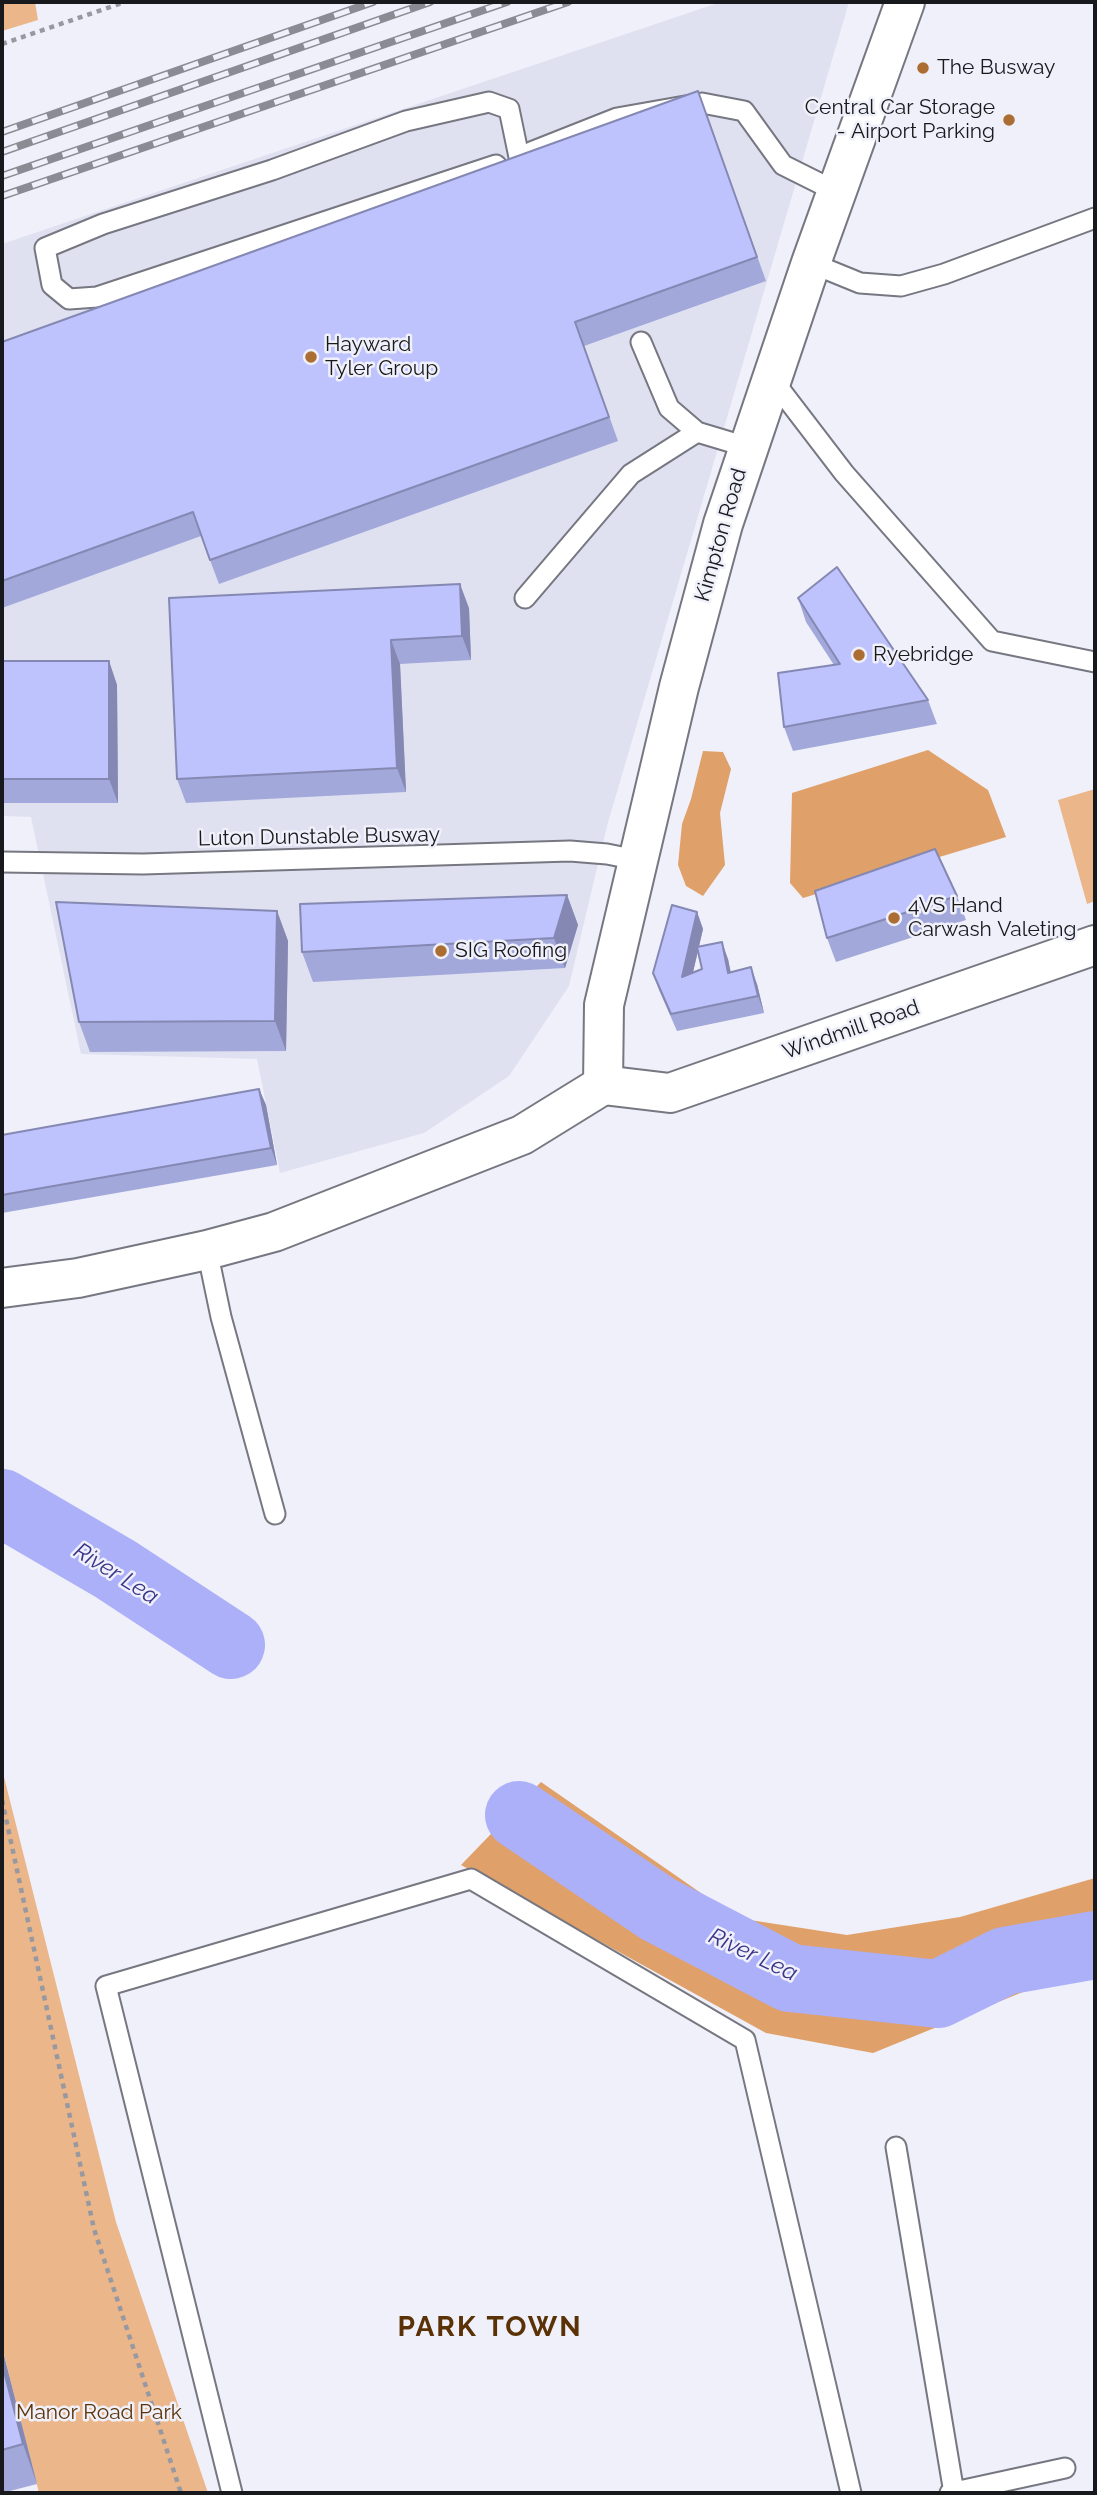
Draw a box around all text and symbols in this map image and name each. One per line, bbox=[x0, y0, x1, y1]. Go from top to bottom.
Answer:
place label: The Busway bbox=[937, 55, 1055, 81]
marker: The Busway bbox=[915, 60, 931, 76]
place label: Central Car Storage - Airport Parking bbox=[805, 95, 995, 145]
marker: Central Car Storage - Airport Parking bbox=[1001, 112, 1017, 128]
place label: Hayward Tyler Group bbox=[325, 332, 438, 382]
marker: Hayward Tyler Group bbox=[303, 349, 319, 365]
street label: Kimpton Road bbox=[690, 465, 752, 605]
place label: Ryebridge bbox=[873, 642, 973, 668]
marker: Ryebridge bbox=[851, 647, 867, 663]
street label: Luton Dunstable Busway bbox=[198, 822, 440, 852]
place label: 4VS Hand Carwash Valeting bbox=[908, 893, 1077, 943]
marker: 4VS Hand Carwash Valeting bbox=[886, 910, 902, 926]
place label: SIG Roofing bbox=[455, 938, 567, 964]
marker: SIG Roofing bbox=[433, 943, 449, 959]
street label: Windmill Road bbox=[779, 995, 923, 1065]
water label: River Lea bbox=[69, 1537, 163, 1611]
water label: River Lea bbox=[704, 1923, 802, 1987]
district label: PARK TOWN bbox=[399, 2311, 581, 2345]
park label: Manor Road Park bbox=[16, 2400, 182, 2426]

